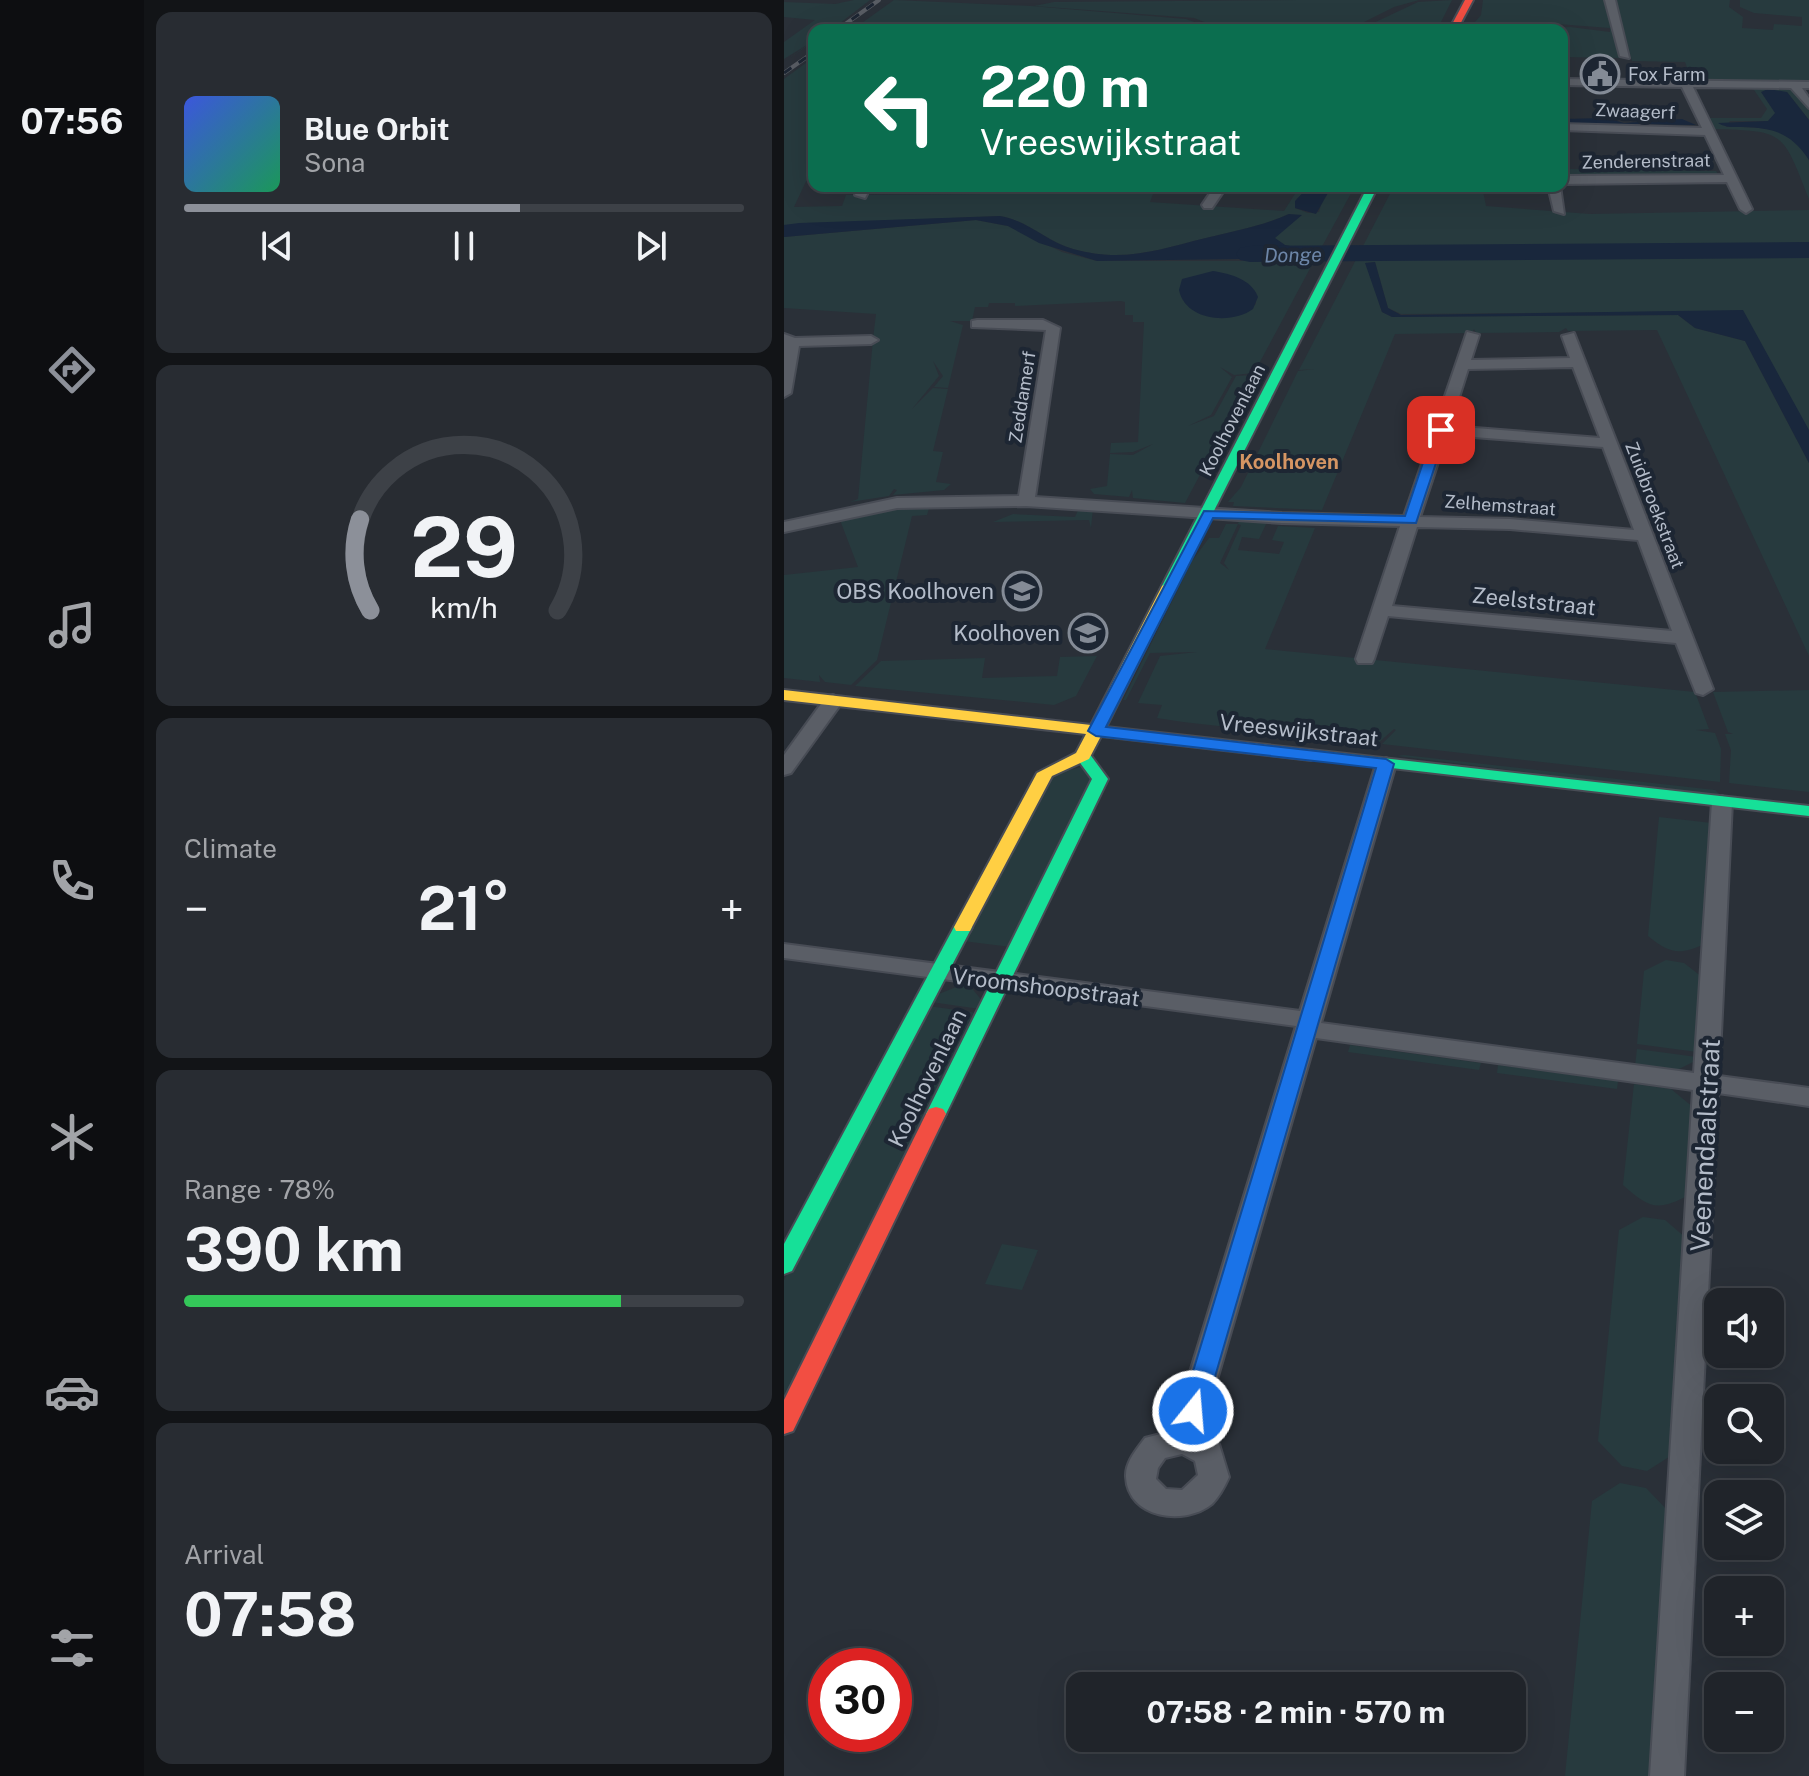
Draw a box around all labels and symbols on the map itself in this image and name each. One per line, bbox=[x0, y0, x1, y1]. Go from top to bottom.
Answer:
public building icon: Fox Farm bbox=[1579, 53, 1621, 95]
place label: Fox Farm bbox=[1628, 64, 1706, 85]
street label: Zwaagerf bbox=[1594, 99, 1676, 123]
street label: Zenderenstraat bbox=[1581, 149, 1711, 173]
water label: Donge bbox=[1264, 242, 1322, 268]
street label: Zeddamerf bbox=[1004, 349, 1040, 445]
street label: Koolhovenlaan bbox=[1195, 360, 1269, 480]
pin bbox=[1407, 396, 1475, 464]
street label: Zuidbroekstraat bbox=[1621, 439, 1689, 571]
district label: Koolhoven bbox=[1239, 450, 1339, 474]
street label: Zelhemstraat bbox=[1443, 491, 1557, 519]
school or university icon: OBS Koolhoven bbox=[1001, 570, 1043, 612]
place label: OBS Koolhoven bbox=[836, 578, 994, 604]
street label: Zeelststraat bbox=[1471, 582, 1597, 620]
school or university icon: Koolhoven bbox=[1067, 612, 1109, 654]
place label: Koolhoven bbox=[953, 620, 1060, 646]
street label: Vreeswijkstraat bbox=[1218, 709, 1380, 751]
street label: Vroomshoopstraat bbox=[951, 963, 1141, 1011]
street label: Koolhovenlaan bbox=[882, 1005, 972, 1151]
street label: Veenendaalstraat bbox=[1684, 1038, 1726, 1252]
position arrow bbox=[1151, 1369, 1235, 1453]
speed limit sign: 30 bbox=[808, 1648, 912, 1752]

